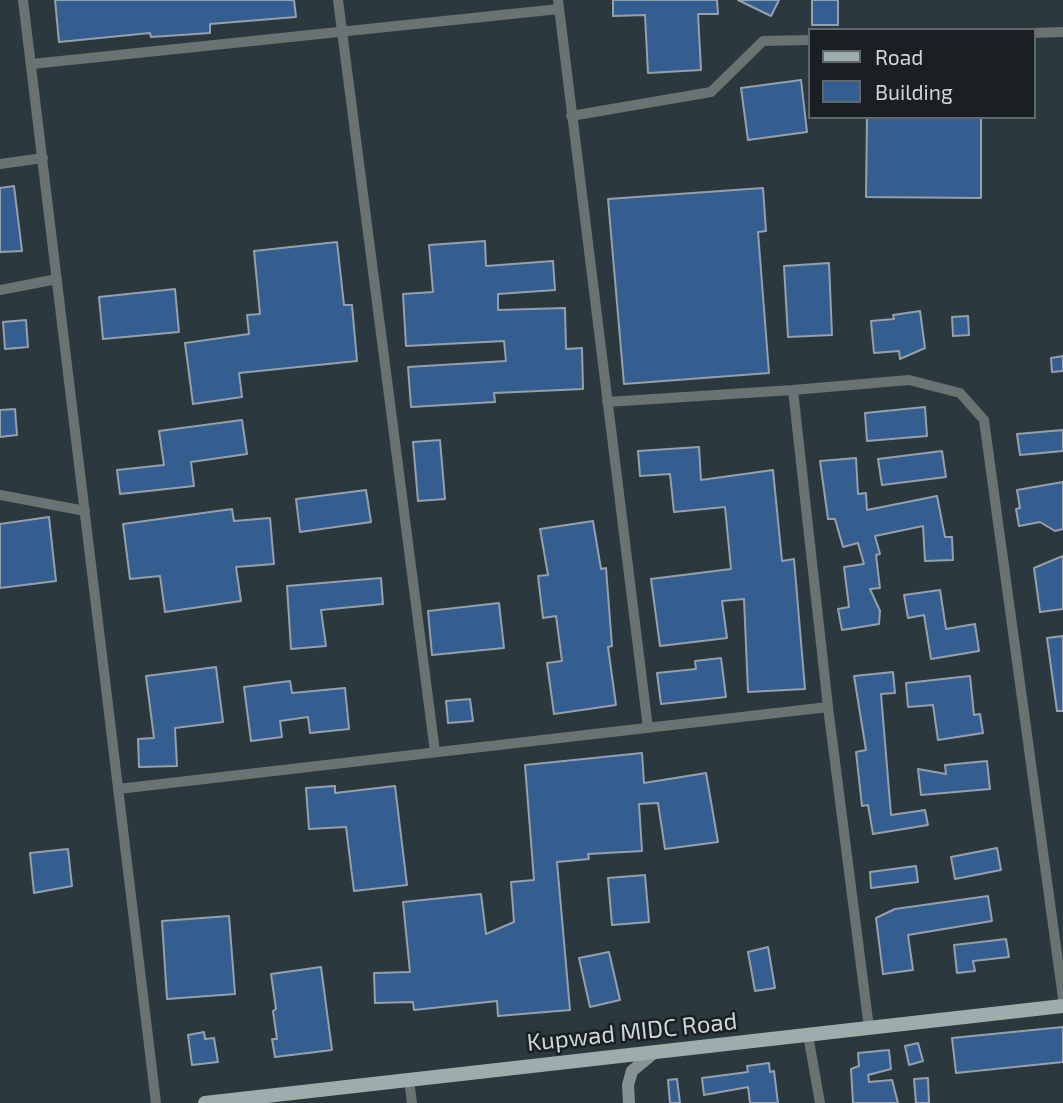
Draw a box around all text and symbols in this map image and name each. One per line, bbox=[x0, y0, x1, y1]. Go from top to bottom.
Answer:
legend bbox=[808, 28, 1035, 119]
text: Road bbox=[875, 44, 923, 69]
text: Building bbox=[875, 79, 953, 104]
street label: Kupwad MIDC Road bbox=[525, 1007, 739, 1057]

